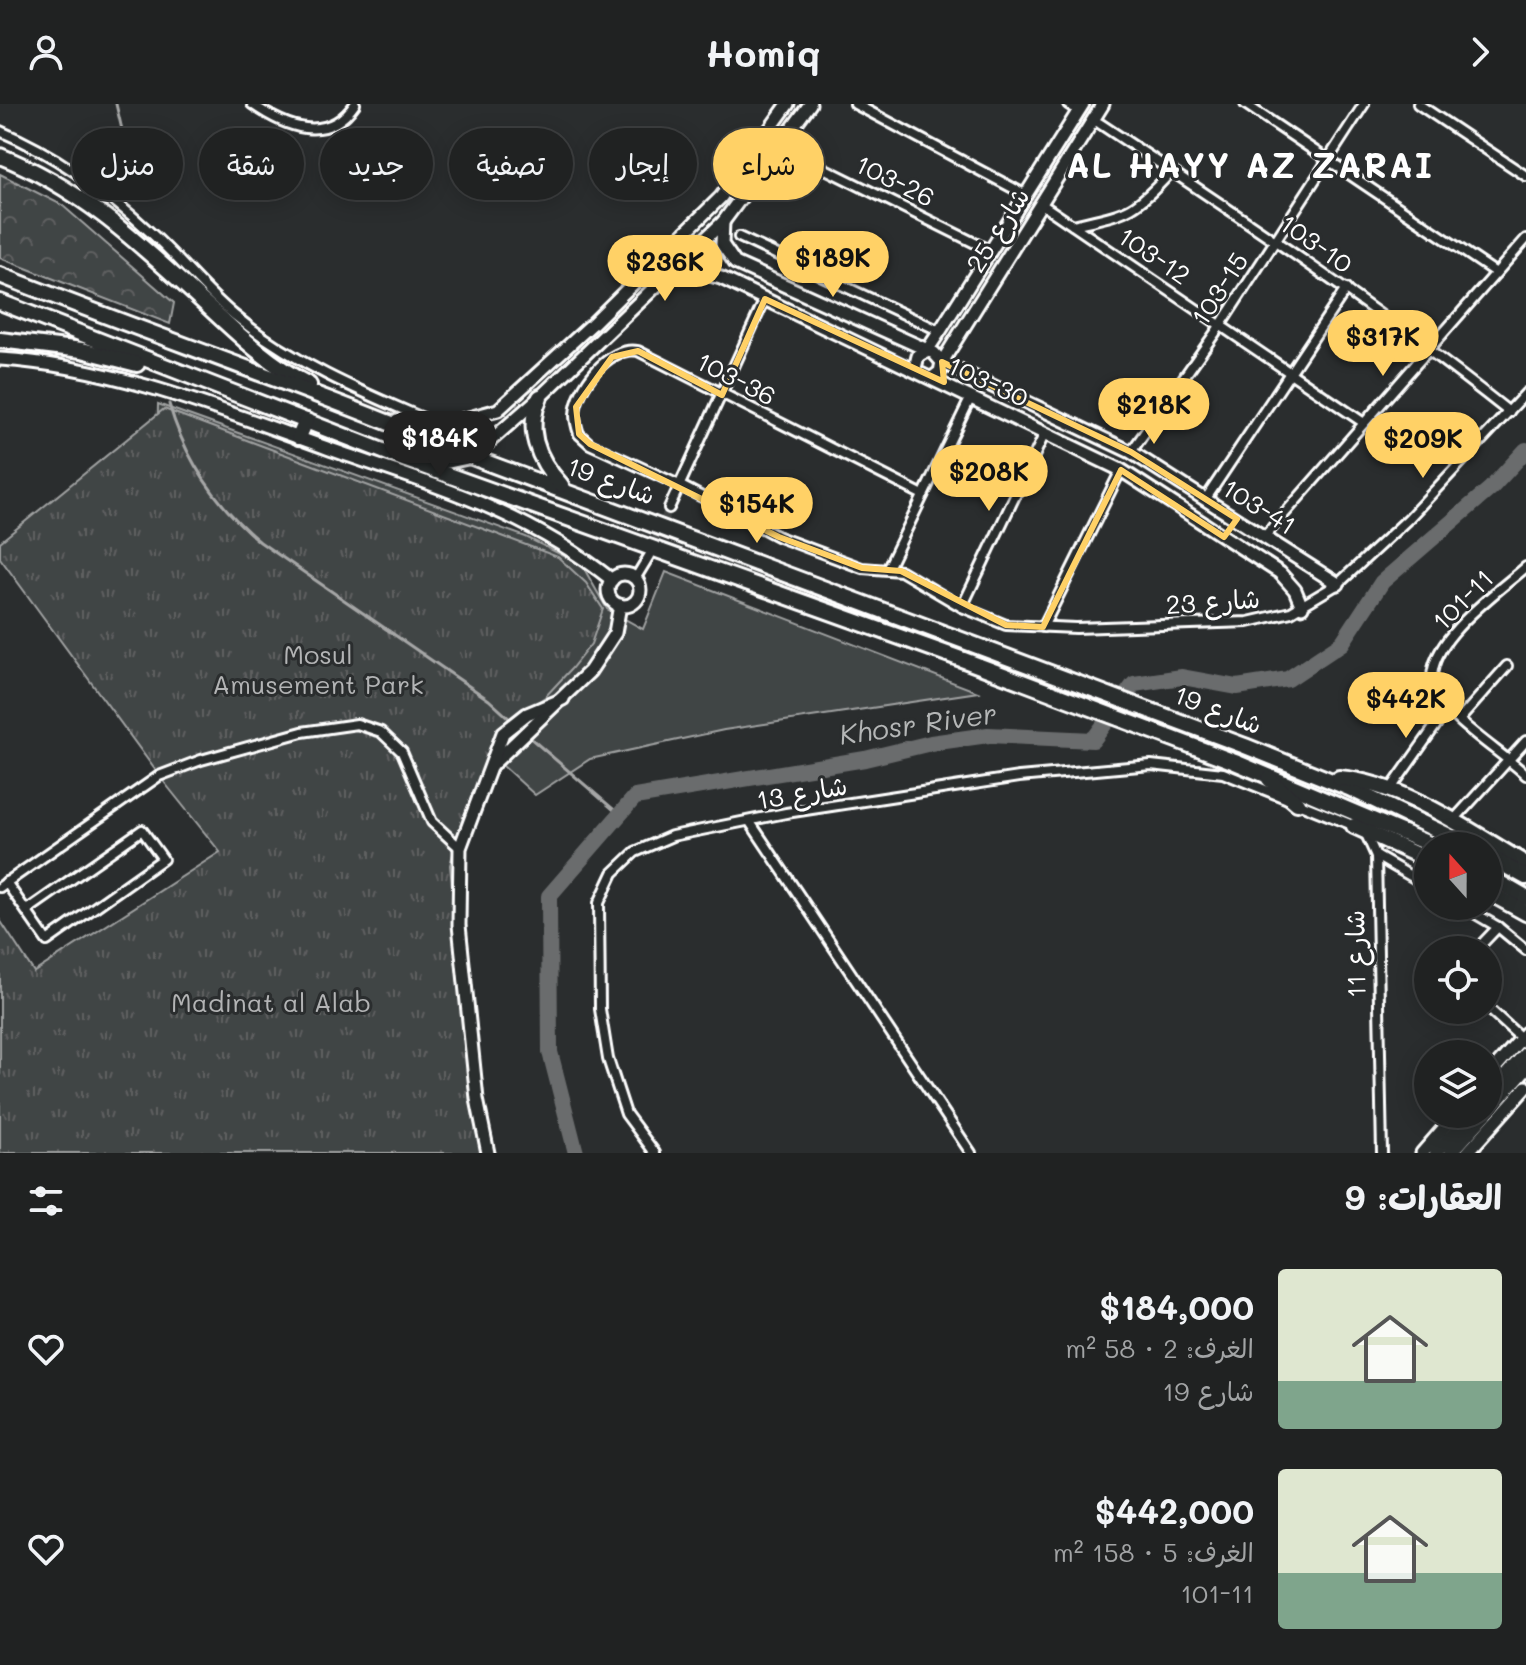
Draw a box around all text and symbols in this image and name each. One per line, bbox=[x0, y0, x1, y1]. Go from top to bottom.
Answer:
text: Homiq bbox=[706, 29, 820, 76]
icon: person bbox=[24, 30, 68, 74]
icon: forward bbox=[1458, 30, 1502, 74]
chip: منزل bbox=[72, 128, 183, 200]
chip: شقة bbox=[199, 128, 304, 200]
chip: جديد bbox=[320, 128, 433, 200]
chip: تصفية bbox=[449, 128, 573, 200]
chip: إيجار bbox=[589, 128, 697, 200]
chip: شراء bbox=[713, 128, 824, 200]
district label: AL HAYY AZ ZARAI bbox=[1066, 142, 1434, 187]
street label: 103-26 bbox=[850, 146, 941, 214]
street label: شارع 25 bbox=[958, 181, 1038, 279]
street label: 103-10 bbox=[1273, 206, 1360, 280]
street label: 103-12 bbox=[1112, 219, 1197, 292]
pin: $189K bbox=[777, 231, 889, 299]
pin: $236K bbox=[609, 235, 721, 303]
text: $189K bbox=[795, 240, 871, 274]
text: $236K bbox=[625, 244, 705, 278]
street label: 103-15 bbox=[1183, 245, 1255, 332]
pin: $317K bbox=[1327, 310, 1439, 378]
text: $317K bbox=[1346, 319, 1420, 353]
street label: 103-36 bbox=[691, 344, 782, 413]
street label: 103-30 bbox=[943, 348, 1034, 414]
pin: $218K bbox=[1098, 378, 1210, 446]
text: $218K bbox=[1116, 387, 1192, 421]
pin: $184K bbox=[384, 411, 496, 479]
pin: $209K bbox=[1367, 412, 1479, 480]
text: $184K bbox=[401, 420, 479, 454]
text: $209K bbox=[1383, 421, 1463, 455]
pin: $208K bbox=[933, 445, 1045, 513]
street label: شارع 19 bbox=[562, 448, 660, 514]
text: $208K bbox=[949, 454, 1029, 488]
street label: 103-41 bbox=[1216, 470, 1303, 542]
pin: $154K bbox=[701, 477, 813, 545]
text: $154K bbox=[719, 486, 795, 520]
street label: 101-11 bbox=[1424, 561, 1500, 637]
street label: شارع 23 bbox=[1165, 581, 1261, 623]
park label: Mosul Amusement Park bbox=[212, 637, 424, 701]
pin: $442K bbox=[1350, 672, 1462, 740]
street label: شارع 19 bbox=[1169, 677, 1267, 743]
text: $442K bbox=[1366, 681, 1446, 715]
water label: Khosr River bbox=[837, 694, 999, 752]
street label: شارع 13 bbox=[754, 767, 850, 819]
north arrow bbox=[1414, 832, 1502, 920]
map controls bbox=[1414, 832, 1502, 1128]
street label: شارع 11 bbox=[1337, 910, 1375, 998]
button: locate bbox=[1414, 936, 1502, 1024]
park label: Madinat al Alab bbox=[171, 985, 371, 1019]
button: layers bbox=[1414, 1040, 1502, 1128]
text: العقارات: 9 bbox=[1345, 1174, 1502, 1219]
icon: filters bbox=[24, 1179, 68, 1223]
text: $184,000 bbox=[1099, 1284, 1254, 1329]
icon: home bbox=[1342, 1301, 1438, 1397]
icon: heart bbox=[24, 1327, 68, 1371]
text: الغرف: 2 · 58 m² bbox=[1065, 1331, 1254, 1365]
text: شارع 19 bbox=[1162, 1374, 1254, 1408]
text: $442,000 bbox=[1095, 1488, 1254, 1533]
icon: home bbox=[1342, 1501, 1438, 1597]
icon: heart bbox=[24, 1527, 68, 1571]
text: الغرف: 5 · 158 m² bbox=[1053, 1535, 1254, 1569]
text: 101-11 bbox=[1180, 1576, 1254, 1610]

